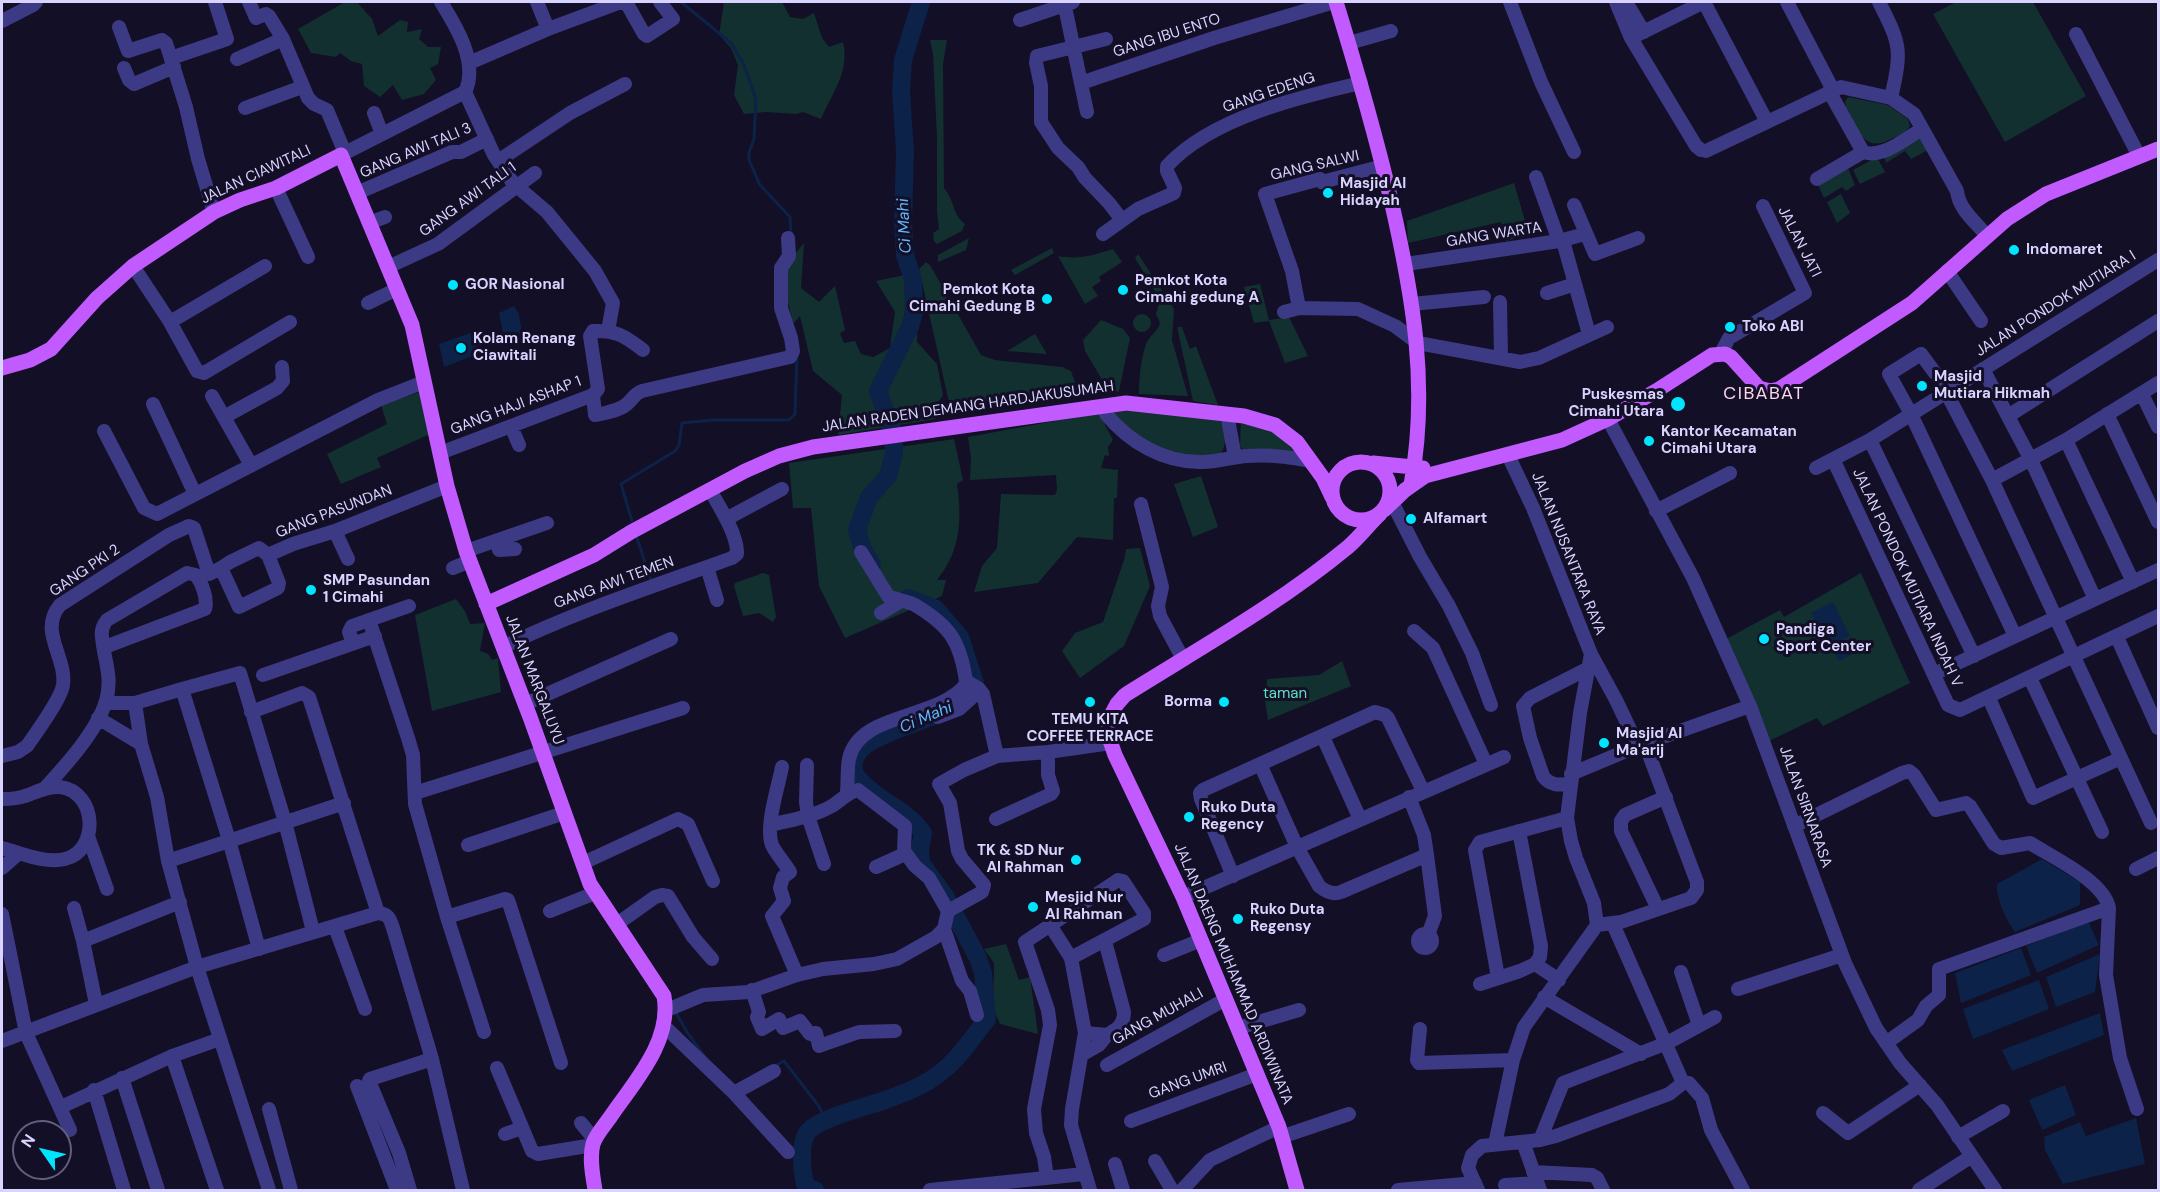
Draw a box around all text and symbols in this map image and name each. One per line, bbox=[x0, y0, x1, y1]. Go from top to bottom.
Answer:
street label: GANG IBU ENTO bbox=[1111, 10, 1223, 62]
street label: GANG EDENG bbox=[1221, 69, 1317, 117]
street label: GANG AWI TALI 3 bbox=[358, 119, 474, 183]
street label: JALAN CIAWITALI bbox=[198, 142, 314, 208]
street label: GANG SALWI bbox=[1269, 147, 1361, 185]
street label: GANG AWI TALI 1 bbox=[416, 159, 520, 241]
place label: Masjid Al Hidayah bbox=[1340, 175, 1406, 210]
marker: Masjid Al Hidayah bbox=[1321, 186, 1335, 200]
water label: Ci Mahi bbox=[894, 198, 916, 254]
street label: JALAN JATI bbox=[1774, 204, 1824, 280]
street label: GANG WARTA bbox=[1445, 219, 1543, 251]
place label: Indomaret bbox=[2026, 241, 2103, 259]
marker: Indomaret bbox=[2007, 243, 2021, 257]
street label: JALAN PONDOK MUTIARA I bbox=[1973, 247, 2139, 361]
place label: Pemkot Kota Cimahi gedung A bbox=[1135, 272, 1259, 307]
place label: GOR Nasional bbox=[465, 276, 564, 294]
marker: GOR Nasional bbox=[446, 278, 460, 292]
place label: Pemkot Kota Cimahi Gedung B bbox=[909, 281, 1035, 316]
marker: Pemkot Kota Cimahi gedung A bbox=[1116, 283, 1130, 297]
marker: Pemkot Kota Cimahi Gedung B bbox=[1040, 292, 1054, 306]
place label: Toko ABI bbox=[1742, 318, 1804, 336]
marker: Toko ABI bbox=[1723, 320, 1737, 334]
place label: Kolam Renang Ciawitali bbox=[473, 330, 576, 365]
marker: Kolam Renang Ciawitali bbox=[454, 341, 468, 355]
place label: Masjid Mutiara Hikmah bbox=[1934, 368, 2050, 403]
street label: GANG HAJI ASHAP 1 bbox=[448, 373, 584, 439]
street label: JALAN RADEN DEMANG HARDJAKUSUMAH bbox=[821, 378, 1115, 436]
marker: Masjid Mutiara Hikmah bbox=[1915, 379, 1929, 393]
district label: CIBABAT bbox=[1723, 383, 1805, 405]
place label: Puskesmas Cimahi Utara bbox=[1569, 386, 1664, 421]
marker: Puskesmas Cimahi Utara bbox=[1669, 395, 1687, 413]
place label: Kantor Kecamatan Cimahi Utara bbox=[1661, 423, 1797, 458]
marker: Kantor Kecamatan Cimahi Utara bbox=[1642, 434, 1656, 448]
street label: JALAN PONDOK MUTIARA INDAH V bbox=[1848, 466, 1966, 690]
street label: JALAN NUSANTARA RAYA bbox=[1527, 470, 1609, 638]
street label: GANG PASUNDAN bbox=[273, 482, 395, 542]
place label: Alfamart bbox=[1423, 510, 1487, 528]
marker: Alfamart bbox=[1404, 512, 1418, 526]
street label: GANG PKI 2 bbox=[47, 541, 123, 601]
street label: GANG AWI TEMEN bbox=[552, 553, 676, 613]
place label: SMP Pasundan 1 Cimahi bbox=[323, 572, 430, 607]
marker: SMP Pasundan 1 Cimahi bbox=[304, 583, 318, 597]
street label: JALAN MARGALUYU bbox=[501, 612, 567, 748]
place label: Pandiga Sport Center bbox=[1776, 621, 1871, 656]
marker: Pandiga Sport Center bbox=[1757, 632, 1771, 646]
park label: taman bbox=[1263, 685, 1307, 703]
place label: Borma bbox=[1164, 693, 1212, 711]
marker: TEMU KITA COFFEE TERRACE bbox=[1083, 695, 1097, 709]
marker: Borma bbox=[1217, 695, 1231, 709]
water label: Ci Mahi bbox=[897, 698, 955, 738]
place label: TEMU KITA COFFEE TERRACE bbox=[1026, 711, 1154, 746]
place label: Masjid Al Ma'arij bbox=[1616, 725, 1682, 760]
marker: Masjid Al Ma'arij bbox=[1597, 736, 1611, 750]
street label: JALAN SIRNARASA bbox=[1775, 744, 1835, 870]
place label: Ruko Duta Regency bbox=[1201, 799, 1276, 834]
marker: Ruko Duta Regency bbox=[1182, 810, 1196, 824]
street label: JALAN DAENG MUHAMMAD ARDIWINATA bbox=[1170, 841, 1296, 1107]
place label: TK & SD Nur Al Rahman bbox=[977, 842, 1064, 877]
marker: TK & SD Nur Al Rahman bbox=[1069, 853, 1083, 867]
place label: Mesjid Nur Al Rahman bbox=[1045, 889, 1123, 924]
marker: Mesjid Nur Al Rahman bbox=[1026, 900, 1040, 914]
place label: Ruko Duta Regensy bbox=[1250, 901, 1325, 936]
marker: Ruko Duta Regensy bbox=[1231, 912, 1245, 926]
street label: GANG MUHALI bbox=[1109, 985, 1207, 1049]
street label: GANG UMRI bbox=[1146, 1059, 1230, 1103]
north arrow bbox=[12, 1120, 72, 1180]
text: N bbox=[16, 1130, 40, 1151]

